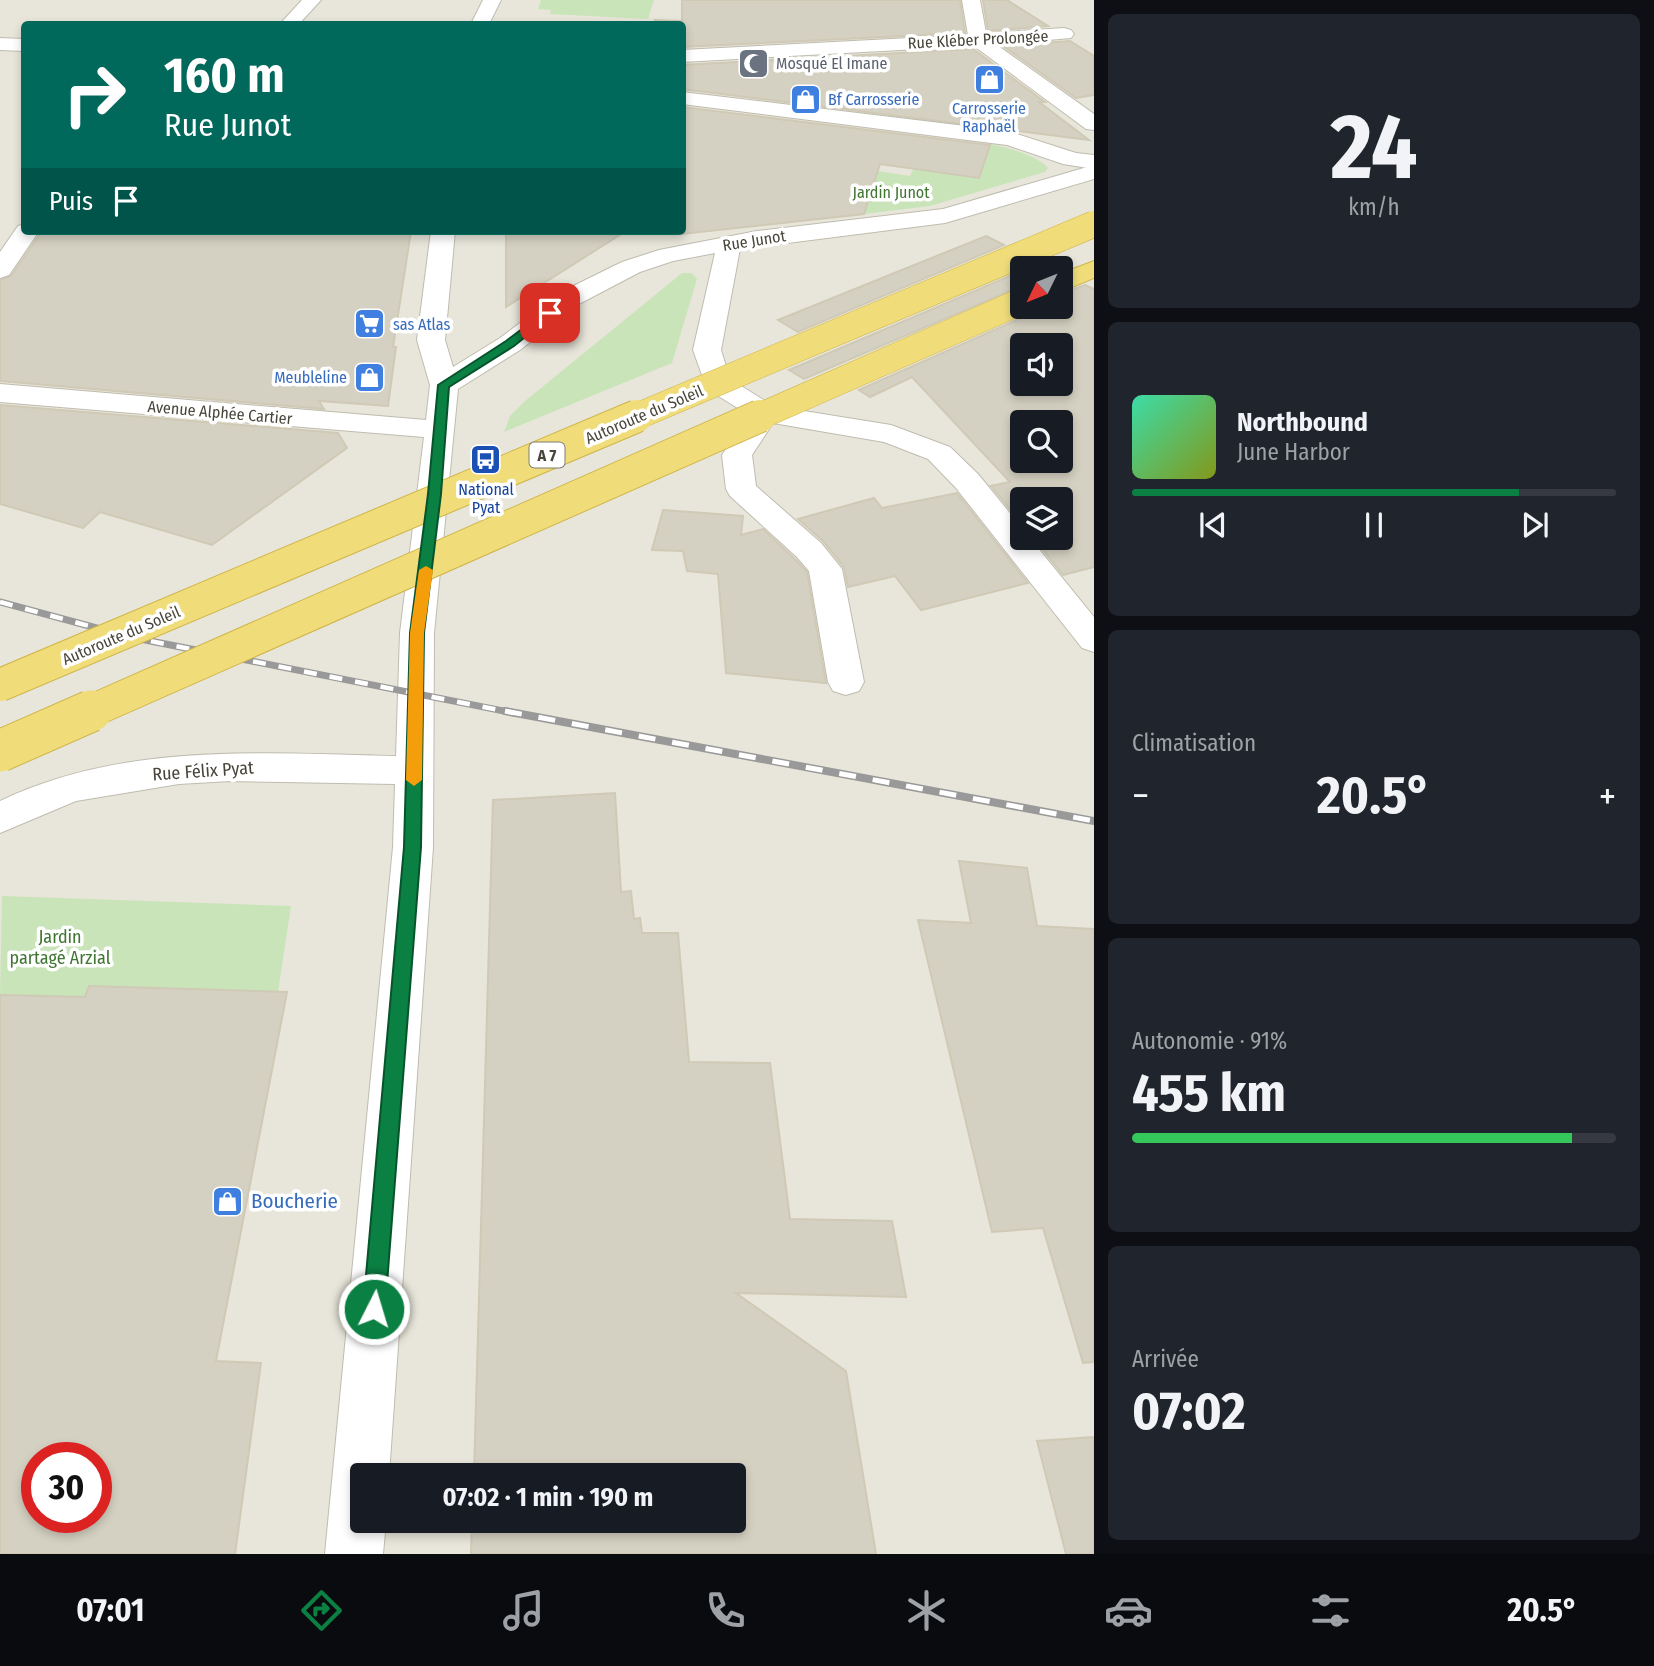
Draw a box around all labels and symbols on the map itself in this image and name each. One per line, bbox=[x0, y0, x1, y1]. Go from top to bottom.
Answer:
street label: Rue Kléber Prolongée bbox=[907, 26, 1049, 53]
mosque icon: Mosqué El Imane bbox=[736, 46, 770, 80]
place label: Mosqué El Imane bbox=[776, 54, 887, 73]
shop icon: Carrosserie Raphaël bbox=[972, 62, 1006, 96]
shop icon: Bf Carrosserie bbox=[788, 82, 822, 116]
place label: Bf Carrosserie bbox=[828, 90, 919, 109]
place label: Carrosserie Raphaël bbox=[952, 99, 1026, 136]
park label: Jardin Junot bbox=[853, 183, 930, 202]
street label: Rue Junot bbox=[721, 226, 788, 255]
north arrow bbox=[1010, 256, 1073, 318]
pin bbox=[520, 283, 580, 343]
supermarket icon: sas Atlas bbox=[353, 307, 387, 341]
place label: sas Atlas bbox=[393, 315, 450, 334]
shop icon: Meubleline bbox=[353, 360, 387, 394]
place label: Meubleline bbox=[274, 368, 347, 387]
street label: Autoroute du Soleil bbox=[582, 381, 706, 448]
street label: Avenue Alphée Cartier bbox=[147, 397, 293, 428]
road number: A 7 bbox=[530, 442, 564, 468]
bus stop icon: National Pyat bbox=[469, 443, 503, 477]
place label: National Pyat bbox=[458, 480, 514, 517]
street label: Autoroute du Soleil bbox=[59, 602, 183, 669]
street label: Rue Félix Pyat bbox=[151, 756, 255, 786]
park label: Jardin partagé Arzial bbox=[10, 926, 111, 969]
shop icon: Boucherie bbox=[211, 1184, 245, 1218]
place label: Boucherie bbox=[251, 1188, 338, 1214]
position arrow bbox=[337, 1272, 411, 1346]
speed limit sign: 30 bbox=[21, 1442, 112, 1533]

